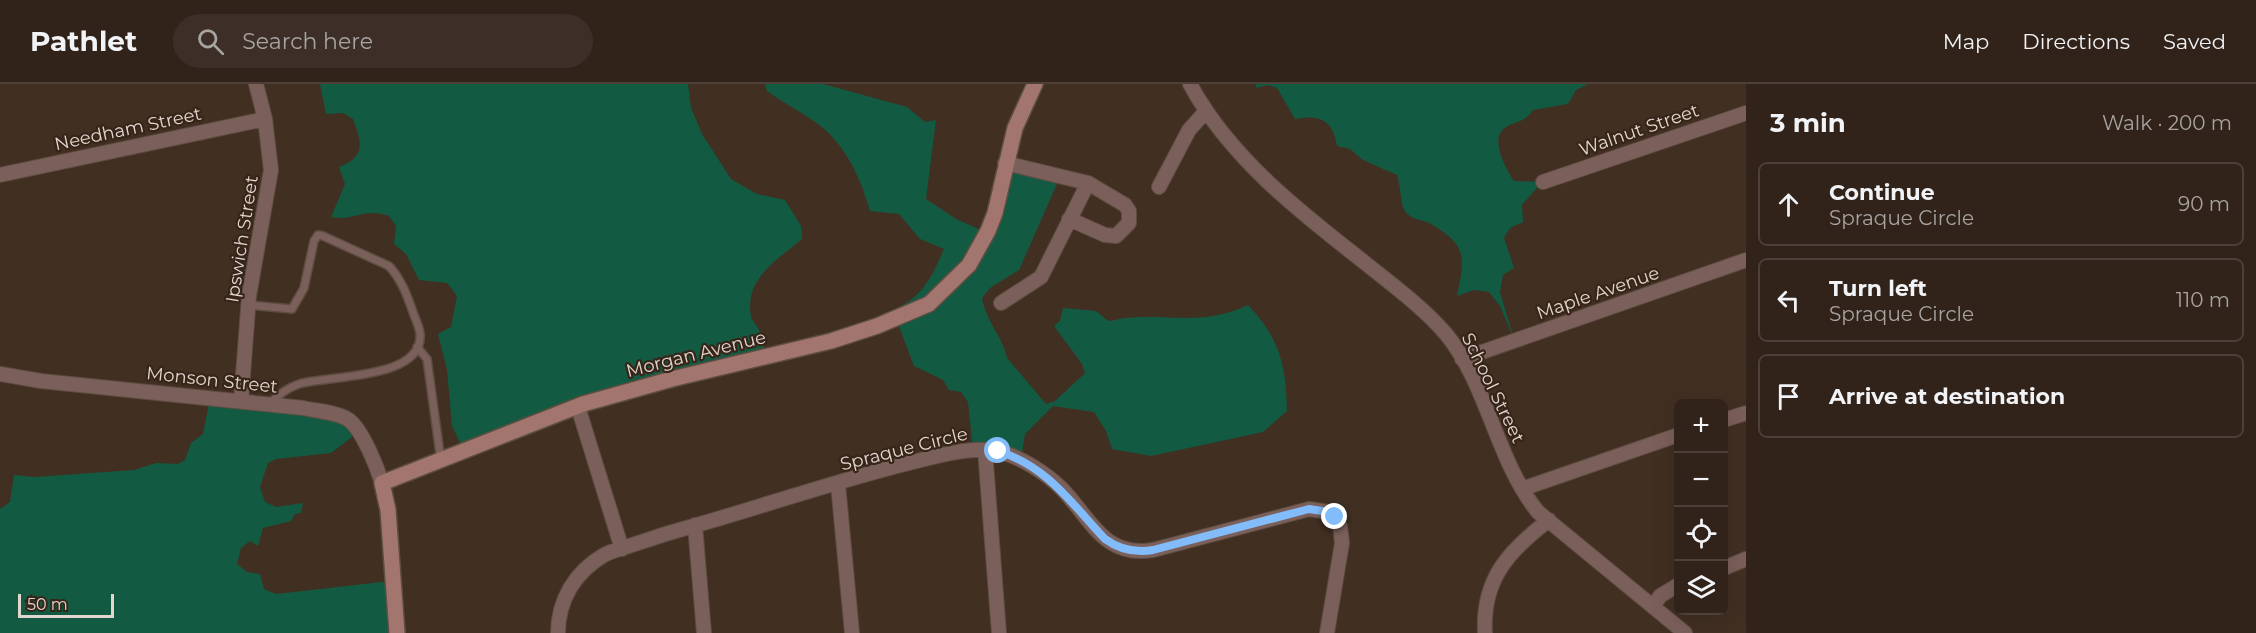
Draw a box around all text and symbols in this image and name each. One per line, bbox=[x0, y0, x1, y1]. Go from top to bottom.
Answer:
search box bbox=[173, 14, 593, 68]
text: Pathlet bbox=[30, 24, 137, 58]
icon: search bbox=[194, 25, 227, 58]
text: Search here bbox=[242, 28, 373, 55]
text: Map bbox=[1943, 29, 1989, 54]
text: Directions bbox=[2022, 29, 2130, 54]
text: Saved bbox=[2163, 29, 2226, 54]
street label: Walnut Street bbox=[1576, 99, 1702, 161]
street label: Needham Street bbox=[53, 103, 203, 155]
text: 3 min bbox=[1770, 107, 1846, 139]
text: Walk · 200 m bbox=[2102, 111, 2232, 135]
street label: Ipswich Street bbox=[221, 174, 263, 304]
text: Continue bbox=[1829, 179, 1935, 206]
icon: ahead bbox=[1772, 188, 1805, 221]
text: 90 m bbox=[2178, 192, 2230, 216]
text: Spraque Circle bbox=[1829, 206, 1974, 230]
street label: Maple Avenue bbox=[1534, 262, 1662, 324]
text: Turn left bbox=[1829, 275, 1927, 302]
icon: left bbox=[1772, 284, 1805, 317]
text: 110 m bbox=[2176, 288, 2230, 312]
text: Spraque Circle bbox=[1829, 302, 1974, 326]
street label: Morgan Avenue bbox=[624, 326, 768, 382]
street label: School Street bbox=[1457, 329, 1529, 447]
street label: Monson Street bbox=[145, 362, 279, 398]
icon: arrive bbox=[1772, 380, 1805, 413]
text: Arrive at destination bbox=[1829, 383, 2065, 410]
map controls bbox=[1674, 399, 1728, 615]
button: + bbox=[1674, 399, 1728, 453]
street label: Spraque Circle bbox=[838, 423, 970, 475]
route start bbox=[984, 437, 1010, 463]
button: − bbox=[1674, 453, 1728, 507]
route end bbox=[1321, 503, 1347, 529]
button: locate bbox=[1674, 507, 1728, 561]
button: layers bbox=[1674, 561, 1728, 615]
scale bar bbox=[18, 591, 114, 618]
text: 50 m bbox=[27, 595, 68, 614]

